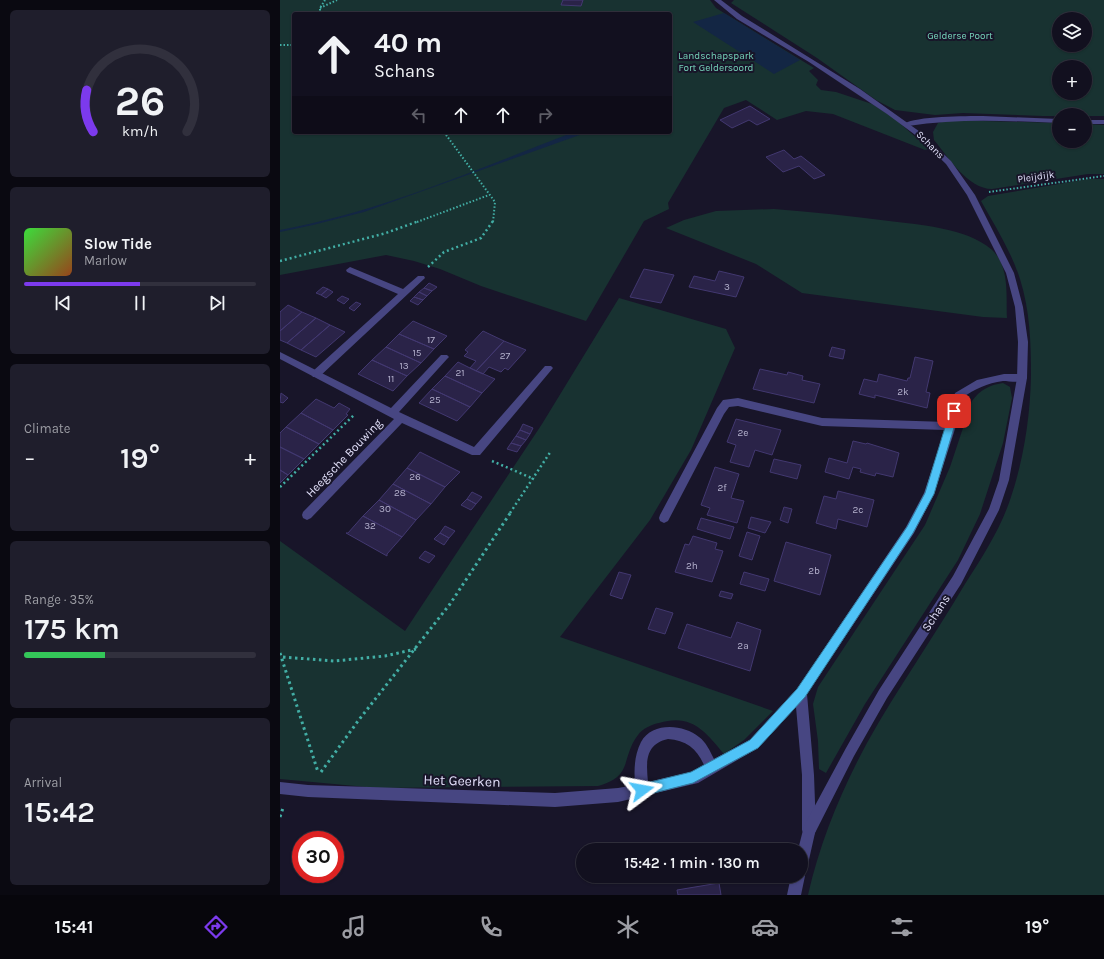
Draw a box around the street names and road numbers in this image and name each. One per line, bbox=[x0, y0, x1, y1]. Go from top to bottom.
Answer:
street label: Schans bbox=[914, 129, 946, 161]
street label: Pleijdijk bbox=[1017, 168, 1056, 186]
street label: Heegsche Bouwing bbox=[303, 416, 385, 500]
street label: Schans bbox=[919, 592, 953, 634]
street label: Het Geerken bbox=[423, 771, 501, 791]

